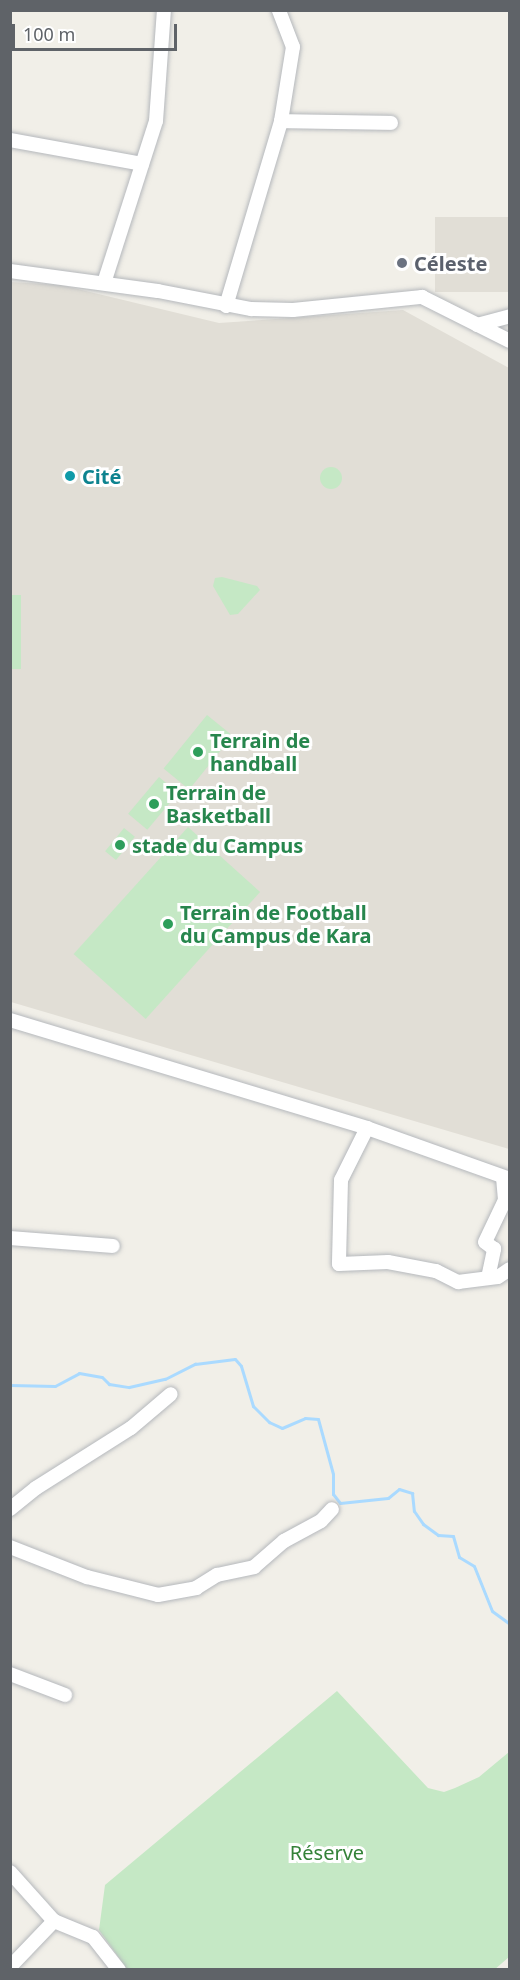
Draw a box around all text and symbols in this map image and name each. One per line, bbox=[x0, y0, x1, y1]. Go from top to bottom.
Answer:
scale bar bbox=[15, 12, 180, 50]
text: 100 m bbox=[23, 22, 75, 46]
place label: Céleste bbox=[414, 251, 487, 275]
marker: Céleste bbox=[395, 256, 409, 270]
place label: Cité bbox=[82, 464, 121, 488]
marker: Cité bbox=[63, 469, 77, 483]
place label: Terrain de handball bbox=[210, 728, 310, 775]
marker: Terrain de handball bbox=[191, 745, 205, 759]
place label: Terrain de Basketball bbox=[166, 780, 271, 827]
marker: Terrain de Basketball bbox=[147, 797, 161, 811]
place label: stade du Campus bbox=[132, 833, 303, 857]
marker: stade du Campus bbox=[113, 838, 127, 852]
place label: Terrain de Football du Campus de Kara bbox=[180, 900, 372, 947]
marker: Terrain de Football du Campus de Kara bbox=[161, 917, 175, 931]
park label: Réserve bbox=[290, 1840, 364, 1864]

